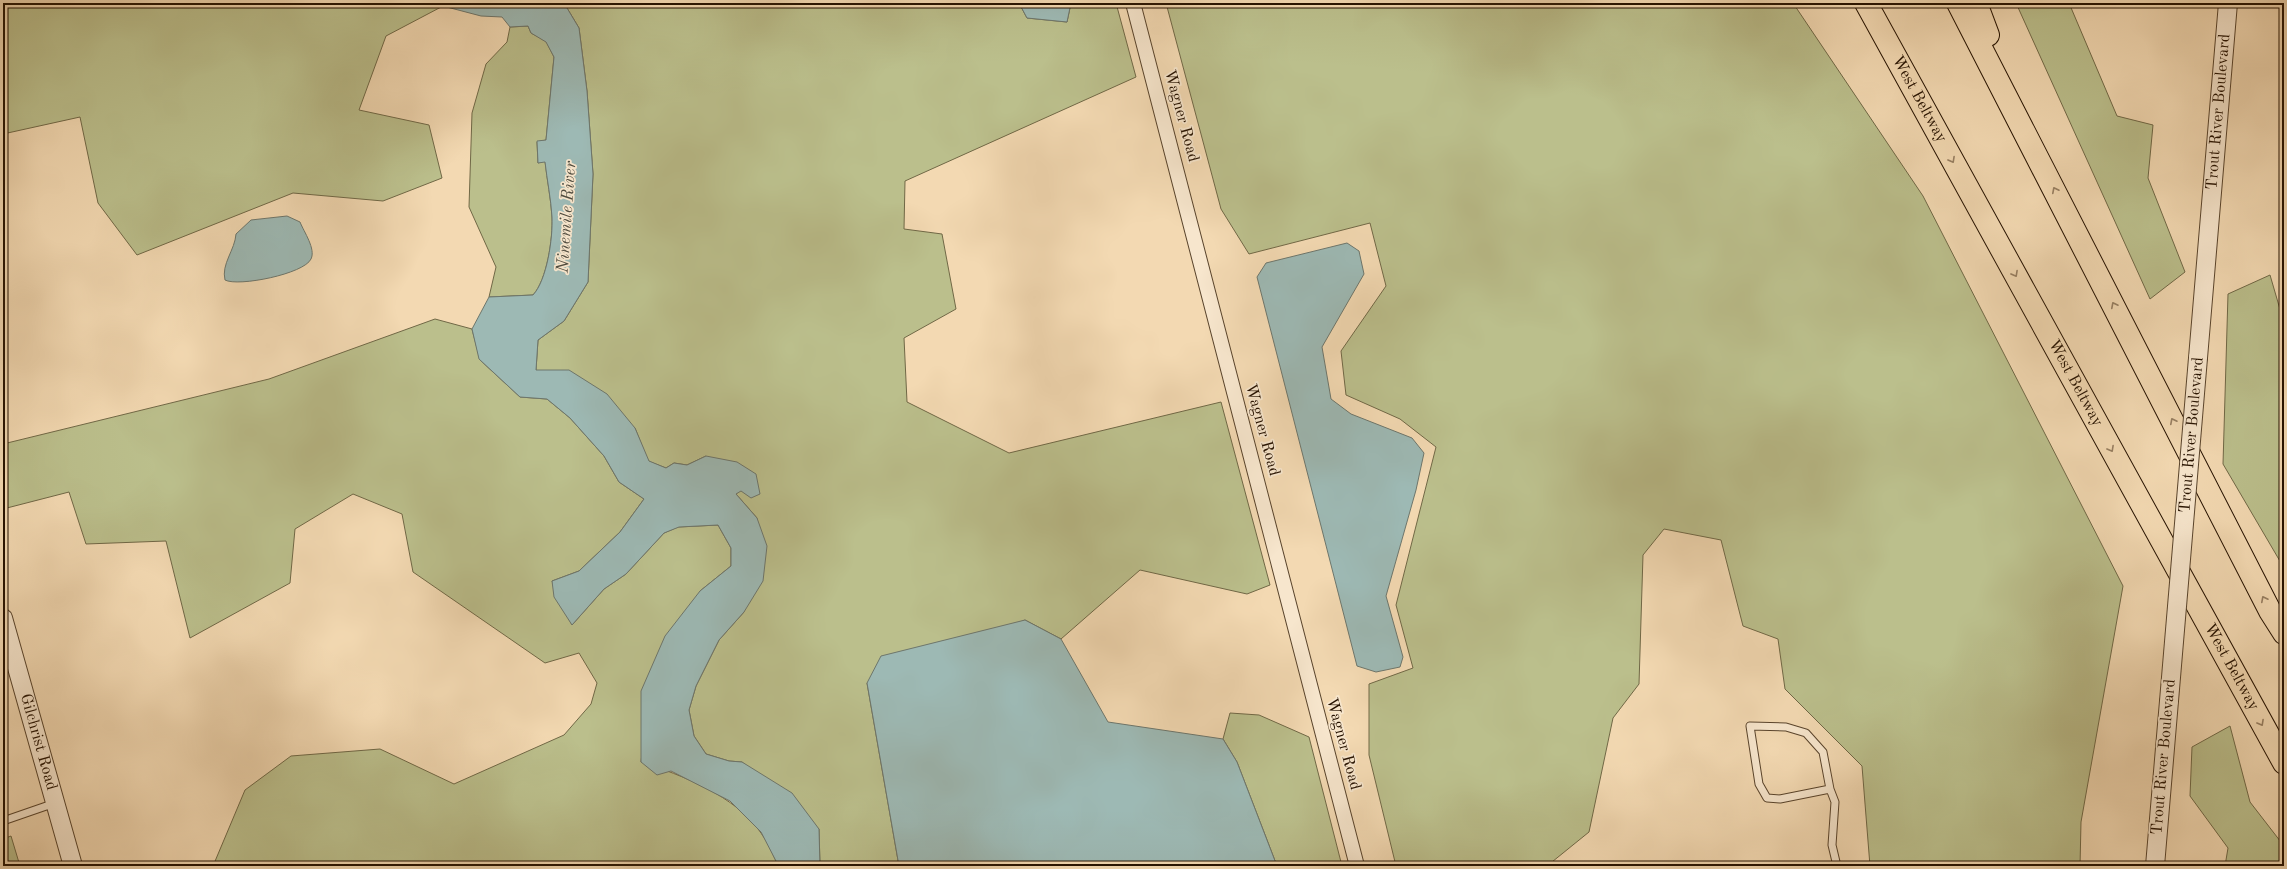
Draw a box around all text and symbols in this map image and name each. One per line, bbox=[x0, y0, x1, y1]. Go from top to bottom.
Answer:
street label: Trout River Boulevard bbox=[2204, 33, 2233, 191]
street label: West Beltway bbox=[1889, 53, 1949, 146]
street label: Wagner Road bbox=[1161, 68, 1201, 164]
one-way arrow bbox=[1947, 156, 1955, 163]
water label: Ninemile River bbox=[555, 160, 579, 274]
one-way arrow bbox=[2052, 186, 2060, 194]
one-way arrow bbox=[2010, 270, 2017, 277]
one-way arrow bbox=[2111, 302, 2119, 310]
street label: West Beltway bbox=[2045, 337, 2106, 430]
street label: Trout River Boulevard bbox=[2177, 356, 2207, 514]
street label: Wagner Road bbox=[1242, 382, 1282, 478]
one-way arrow bbox=[2170, 418, 2178, 425]
one-way arrow bbox=[2106, 445, 2113, 453]
one-way arrow bbox=[2261, 596, 2269, 603]
street label: West Beltway bbox=[2201, 621, 2262, 714]
street label: Trout River Boulevard bbox=[2149, 678, 2179, 836]
street label: Gilchrist Road bbox=[17, 692, 59, 792]
street label: Wagner Road bbox=[1323, 696, 1363, 792]
one-way arrow bbox=[2256, 719, 2264, 726]

